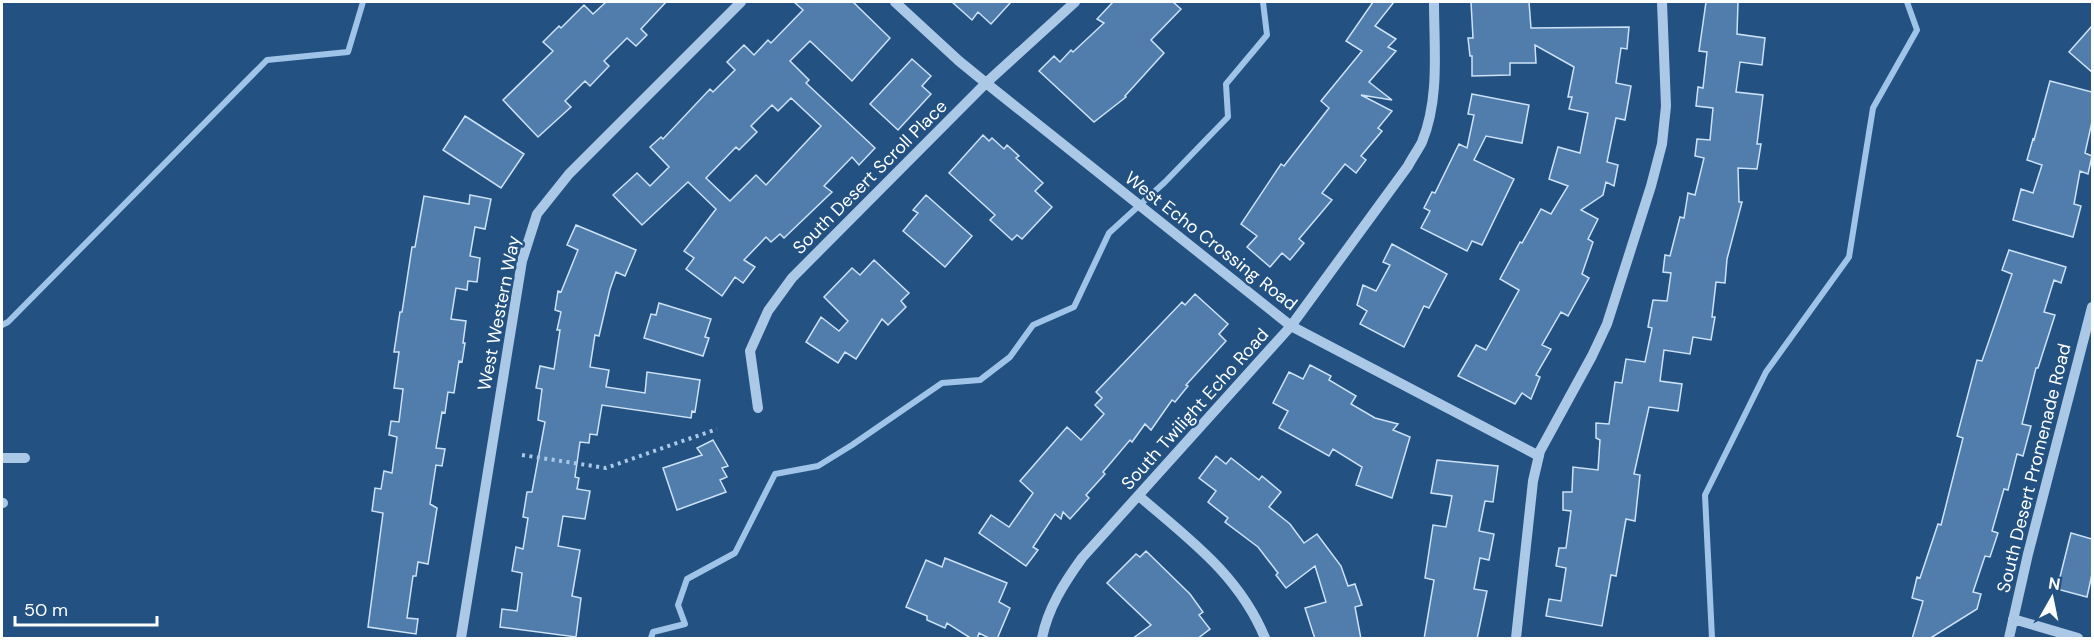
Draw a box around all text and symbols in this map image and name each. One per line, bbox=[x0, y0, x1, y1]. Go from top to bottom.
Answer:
street label: South Desert Scroll Place bbox=[788, 95, 952, 259]
street label: West Echo Crossing Road bbox=[1120, 166, 1302, 316]
street label: West Western Way bbox=[472, 233, 526, 393]
street label: South Twilight Echo Road bbox=[1116, 323, 1274, 495]
street label: South Desert Promenade Road bbox=[1991, 341, 2077, 595]
north arrow bbox=[2022, 568, 2082, 628]
text: N bbox=[2047, 572, 2062, 595]
scale bar bbox=[15, 589, 158, 627]
text: 50 m bbox=[24, 598, 68, 622]

